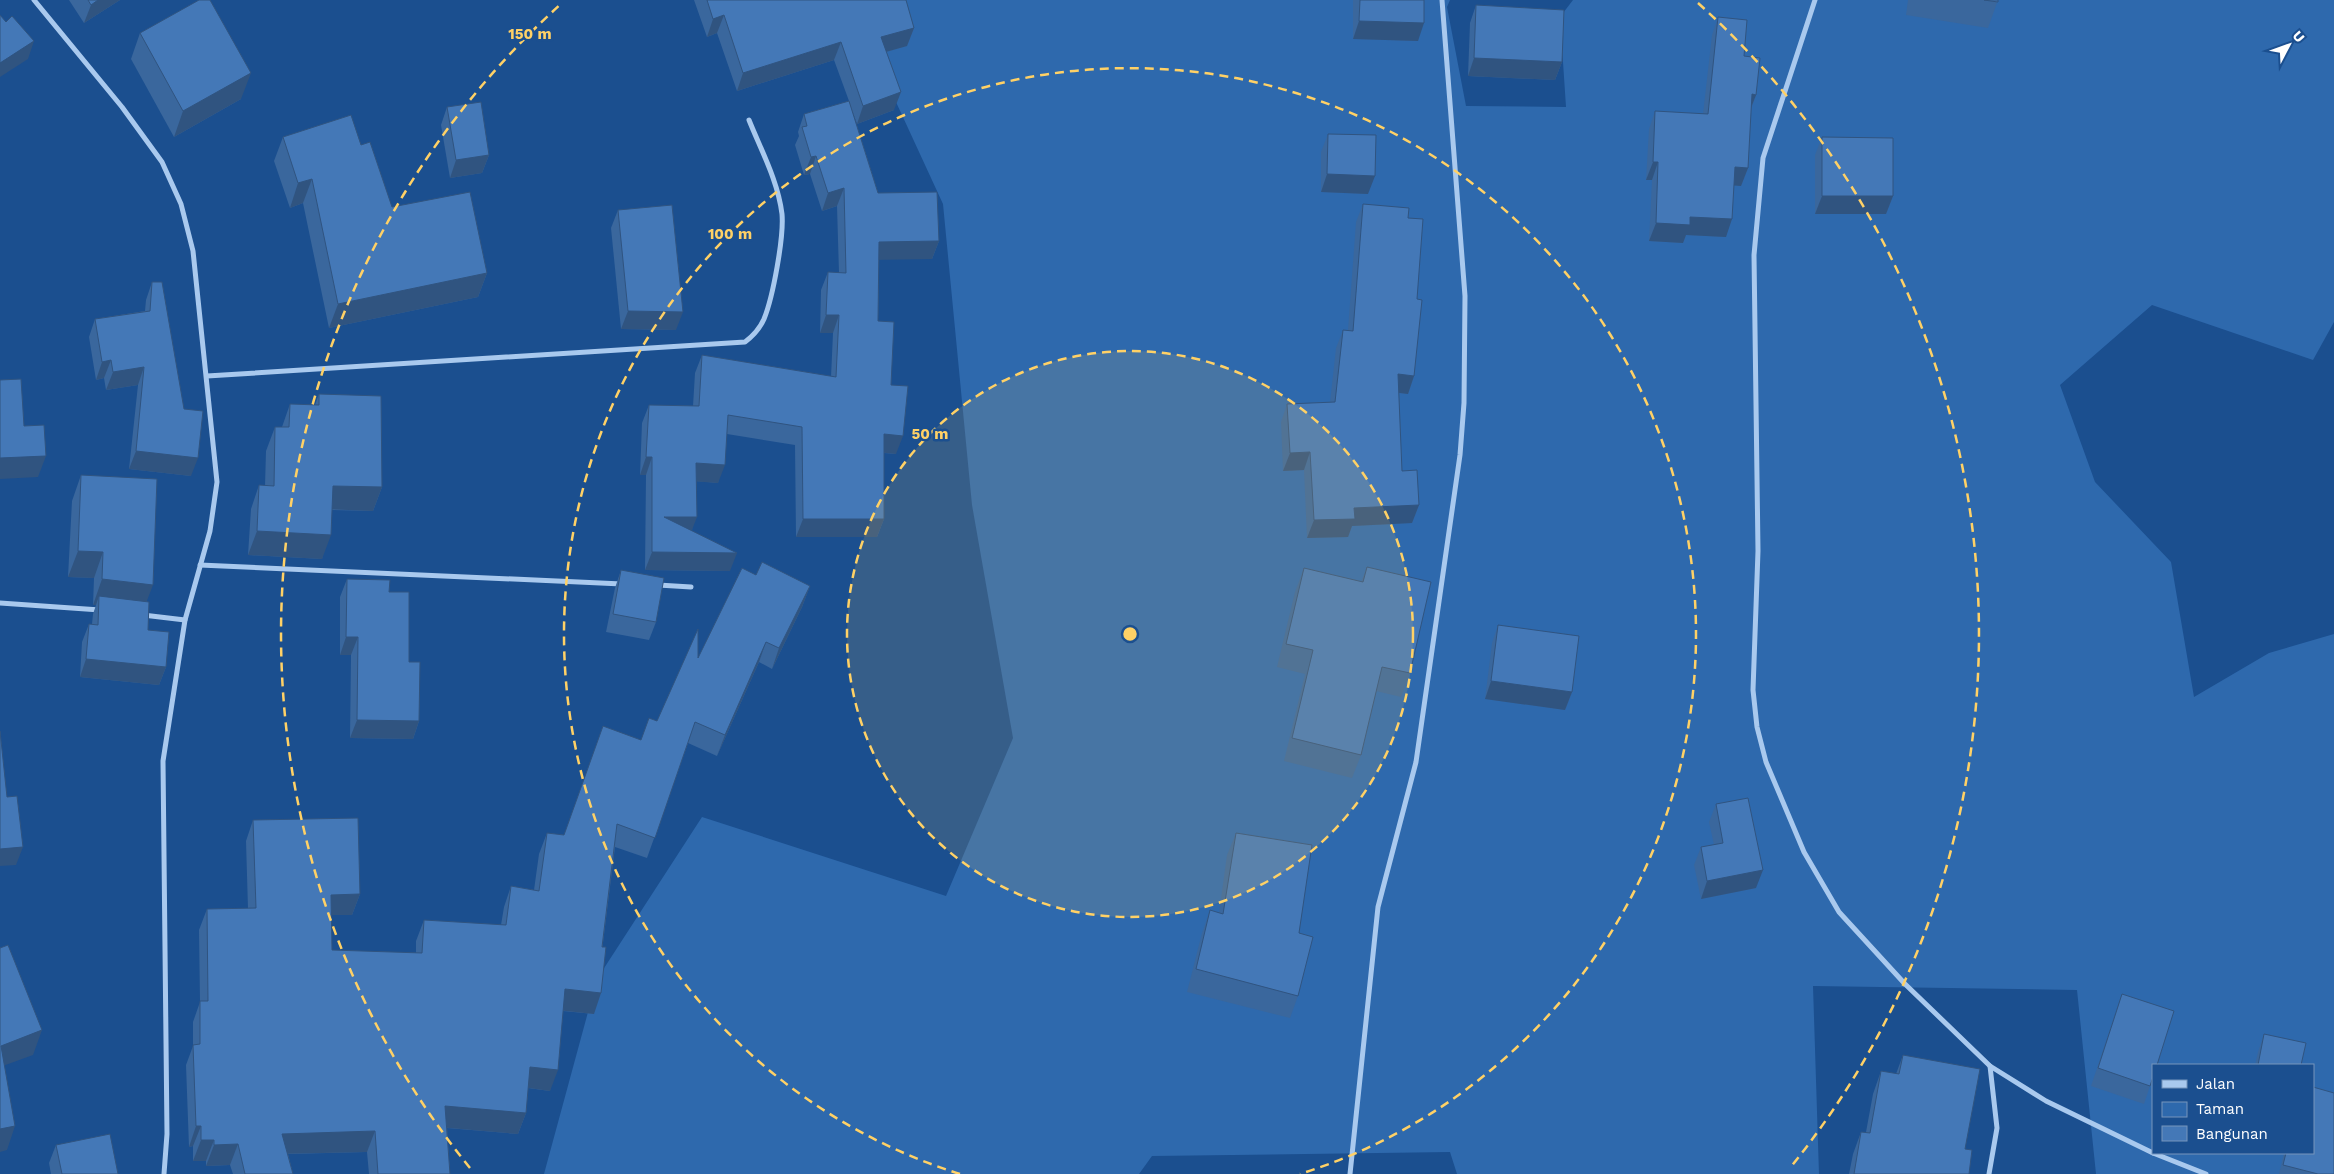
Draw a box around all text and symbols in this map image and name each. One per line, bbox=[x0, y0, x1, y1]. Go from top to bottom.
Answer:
north arrow bbox=[2264, 20, 2314, 70]
text: 150 m bbox=[508, 25, 552, 43]
text: U bbox=[2290, 27, 2308, 46]
text: 100 m bbox=[708, 225, 752, 243]
text: 50 m bbox=[912, 425, 948, 443]
centre of rings bbox=[1121, 625, 1139, 643]
legend bbox=[2152, 1064, 2314, 1154]
text: Jalan bbox=[2196, 1075, 2235, 1093]
text: Taman bbox=[2196, 1100, 2244, 1118]
text: Bangunan bbox=[2196, 1125, 2268, 1143]

